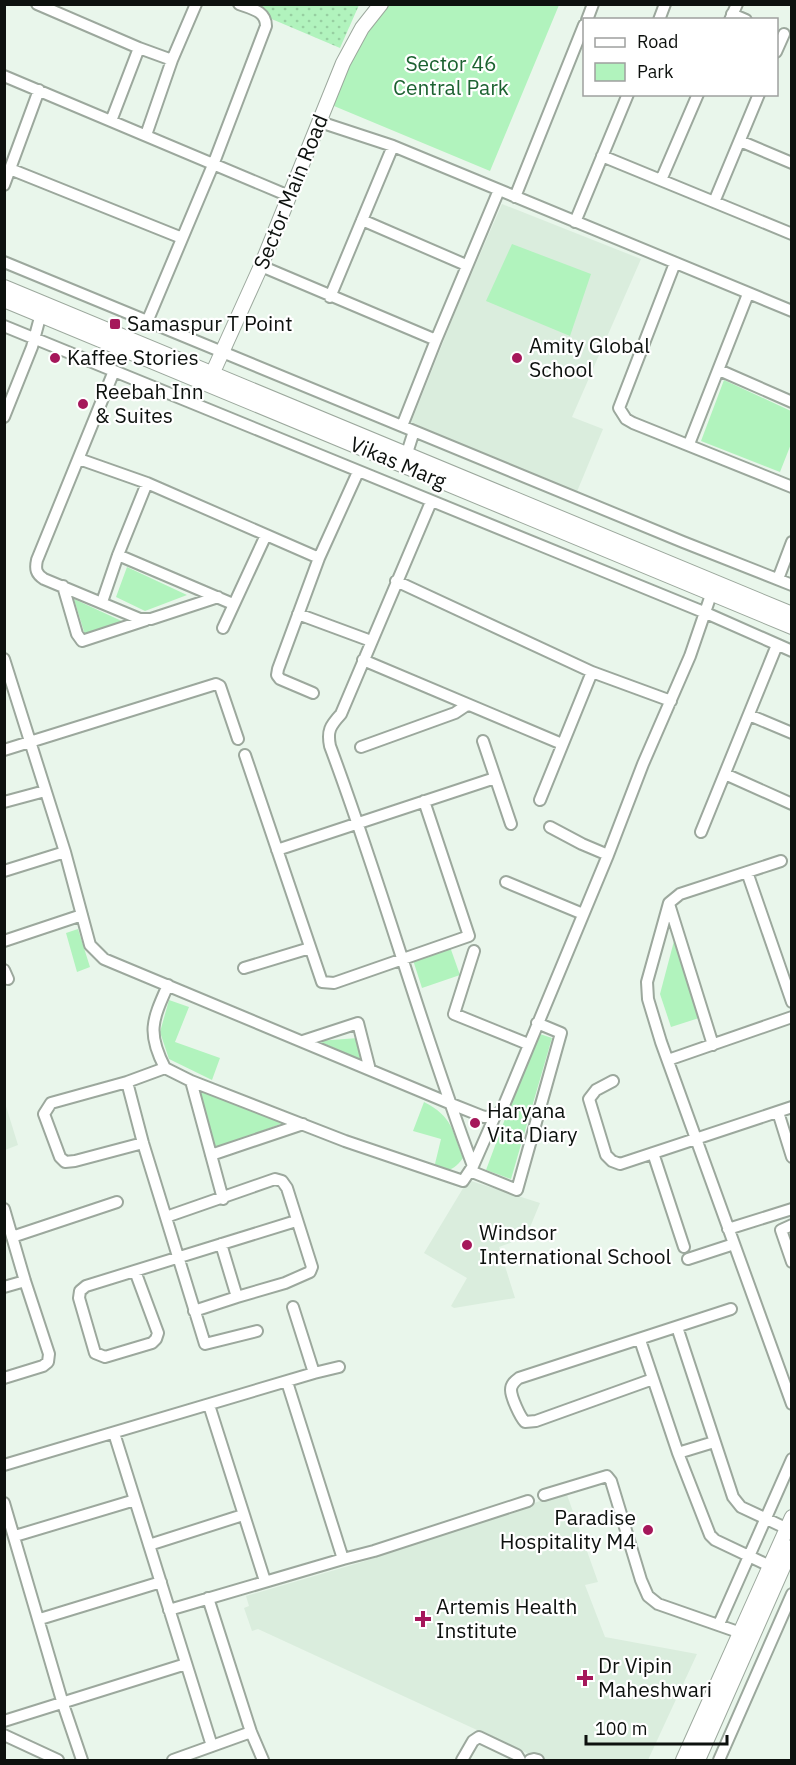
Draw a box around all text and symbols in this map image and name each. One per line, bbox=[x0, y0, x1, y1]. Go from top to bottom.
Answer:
legend bbox=[583, 18, 778, 96]
text: Road bbox=[637, 30, 678, 53]
park label: Sector 46 Central Park bbox=[393, 49, 509, 101]
text: Park bbox=[637, 60, 674, 83]
street label: Sector Main Road bbox=[246, 110, 334, 273]
place label: Samaspur T Point bbox=[127, 309, 293, 337]
marker: Samaspur T Point bbox=[108, 317, 122, 331]
place label: Amity Global School bbox=[529, 331, 650, 383]
place label: Kaffee Stories bbox=[67, 343, 199, 371]
marker: Kaffee Stories bbox=[48, 351, 62, 365]
marker: Amity Global School bbox=[510, 351, 524, 365]
place label: Reebah Inn & Suites bbox=[95, 377, 204, 429]
marker: Reebah Inn & Suites bbox=[76, 397, 90, 411]
street label: Vikas Marg bbox=[346, 429, 451, 495]
place label: Haryana Vita Diary bbox=[487, 1096, 578, 1148]
marker: Haryana Vita Diary bbox=[468, 1116, 482, 1130]
place label: Windsor International School bbox=[479, 1218, 671, 1270]
marker: Windsor International School bbox=[460, 1238, 474, 1252]
place label: Paradise Hospitality M4 bbox=[500, 1503, 636, 1555]
marker: Paradise Hospitality M4 bbox=[641, 1523, 655, 1537]
place label: Artemis Health Institute bbox=[436, 1592, 577, 1644]
marker: Artemis Health Institute bbox=[414, 1610, 432, 1628]
place label: Dr Vipin Maheshwari bbox=[598, 1651, 712, 1703]
marker: Dr Vipin Maheshwari bbox=[576, 1669, 594, 1687]
scale bar bbox=[586, 1708, 727, 1746]
text: 100 m bbox=[595, 1717, 647, 1740]

